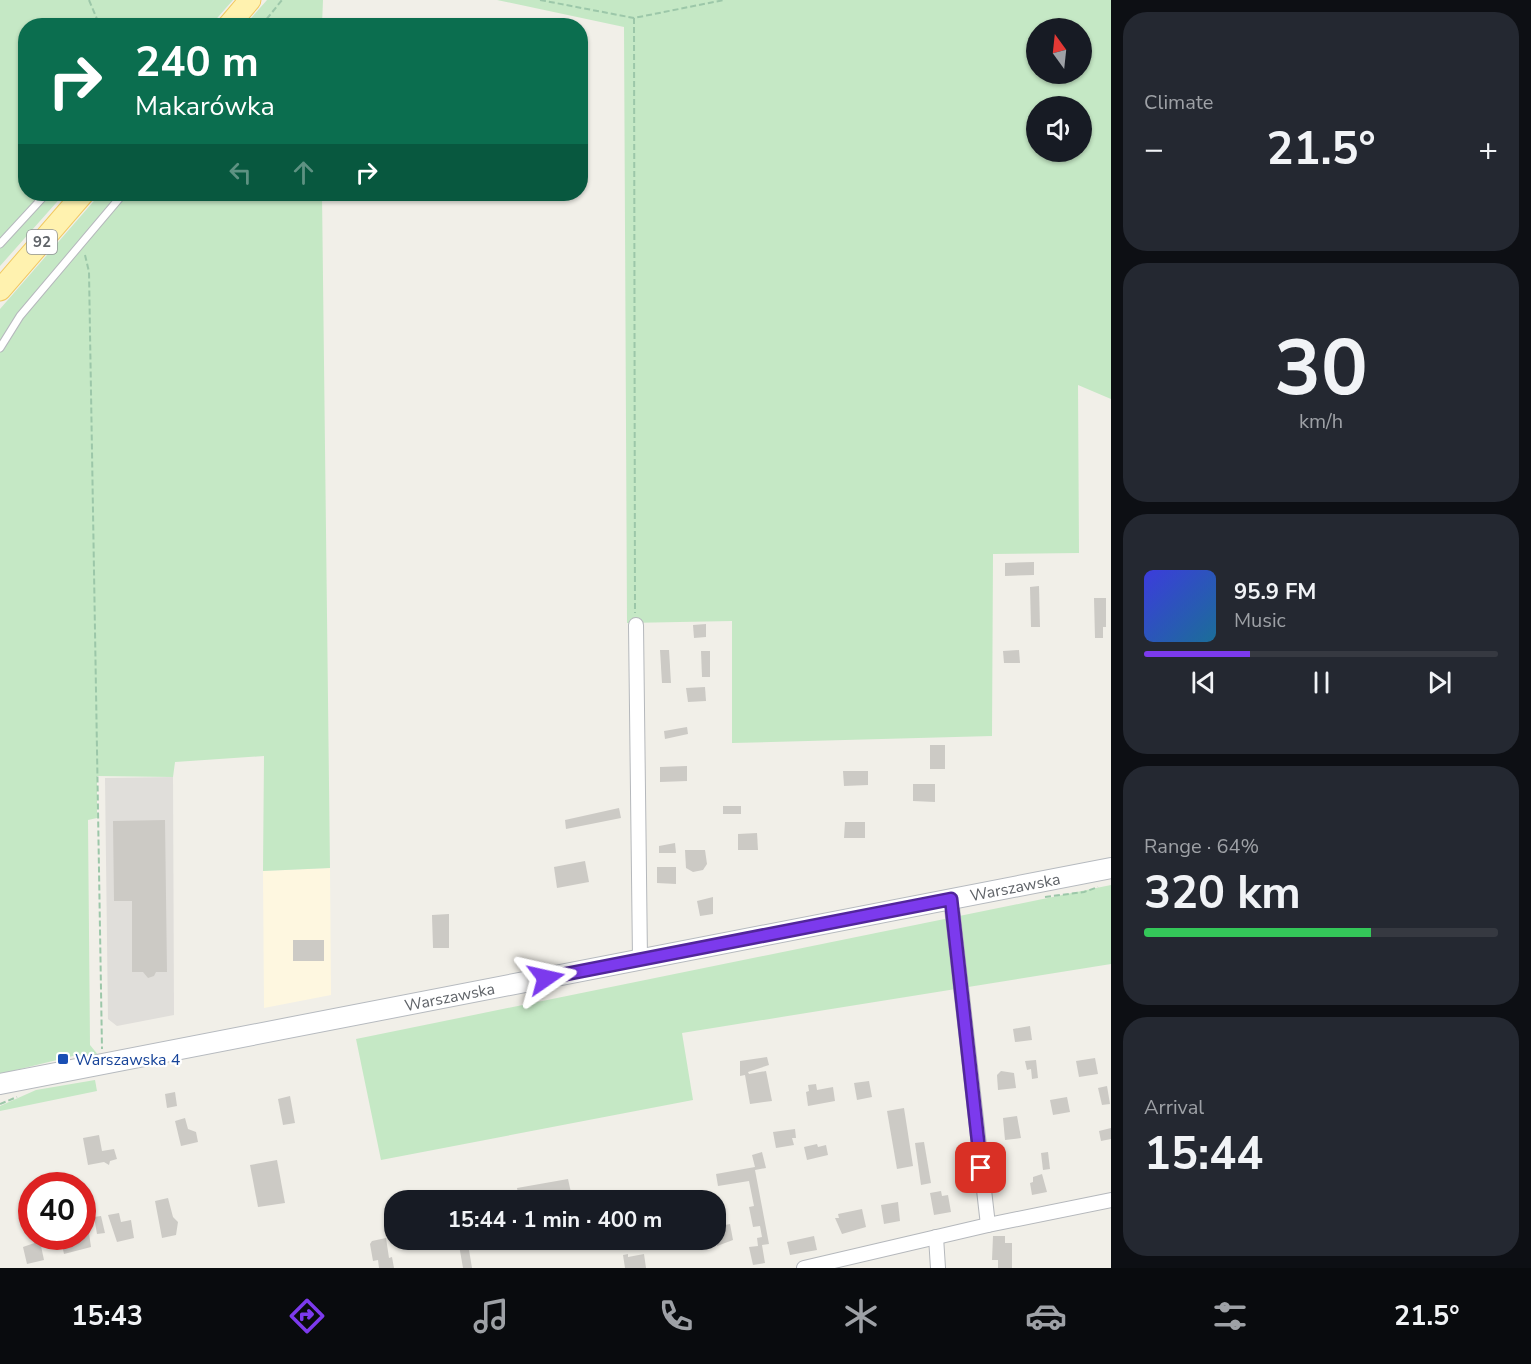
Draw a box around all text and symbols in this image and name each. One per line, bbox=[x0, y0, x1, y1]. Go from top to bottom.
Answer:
north arrow bbox=[1026, 18, 1092, 84]
map controls bbox=[1026, 18, 1092, 162]
text: 240 m bbox=[135, 34, 259, 91]
icon: right bbox=[36, 42, 114, 120]
text: Makarówka bbox=[135, 88, 275, 125]
text: Climate bbox=[1144, 89, 1213, 116]
button: sound bbox=[1026, 96, 1092, 162]
text: 21.5° bbox=[1266, 119, 1376, 180]
text: − bbox=[1144, 127, 1164, 172]
text: + bbox=[1478, 127, 1498, 172]
icon: left bbox=[224, 156, 257, 189]
icon: ahead bbox=[287, 156, 320, 189]
icon: right bbox=[350, 156, 383, 189]
road number: 92 bbox=[27, 230, 57, 254]
text: 30 bbox=[1274, 315, 1368, 422]
text: km/h bbox=[1299, 408, 1343, 435]
text: 95.9 FM bbox=[1234, 577, 1316, 607]
text: Music bbox=[1234, 607, 1286, 634]
icon: previous bbox=[1187, 666, 1220, 699]
icon: pause bbox=[1305, 666, 1338, 699]
icon: next bbox=[1423, 666, 1456, 699]
text: Range · 64% bbox=[1144, 833, 1259, 860]
text: 320 km bbox=[1144, 863, 1301, 924]
street label: Warszawska bbox=[968, 868, 1062, 907]
position arrow bbox=[514, 946, 578, 1010]
street label: Warszawska bbox=[403, 978, 497, 1017]
place label: Warszawska 4 bbox=[75, 1049, 181, 1071]
marker: Warszawska 4 bbox=[56, 1052, 70, 1066]
text: Arrival bbox=[1144, 1094, 1204, 1121]
text: 15:44 bbox=[1144, 1124, 1263, 1185]
pin bbox=[955, 1142, 1006, 1193]
icon: arrive bbox=[964, 1151, 997, 1184]
speed limit sign: 40 bbox=[18, 1172, 96, 1250]
text: 15:44 · 1 min · 400 m bbox=[448, 1205, 662, 1235]
icon: directions bbox=[286, 1295, 328, 1337]
icon: music bbox=[470, 1295, 512, 1337]
icon: phone bbox=[655, 1295, 697, 1337]
icon: climate bbox=[840, 1295, 882, 1337]
icon: car bbox=[1025, 1295, 1067, 1337]
icon: filters bbox=[1209, 1295, 1251, 1337]
text: 15:43 bbox=[71, 1298, 143, 1335]
text: 21.5° bbox=[1394, 1298, 1460, 1335]

